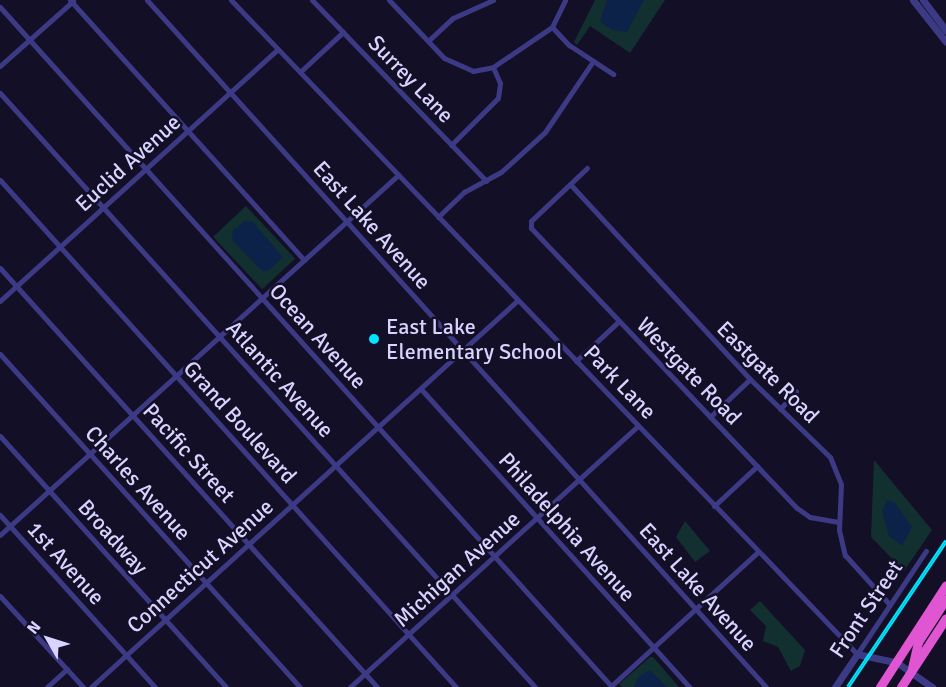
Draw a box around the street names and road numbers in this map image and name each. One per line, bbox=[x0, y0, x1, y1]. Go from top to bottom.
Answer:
street label: Surrey Lane bbox=[363, 30, 459, 128]
street label: Euclid Avenue bbox=[70, 109, 186, 217]
street label: East Lake Avenue bbox=[308, 155, 436, 295]
street label: Ocean Avenue bbox=[264, 278, 372, 394]
street label: Westgate Road bbox=[631, 312, 747, 430]
street label: Atlantic Avenue bbox=[221, 315, 339, 443]
street label: Eastgate Road bbox=[711, 315, 825, 429]
street label: Park Lane bbox=[578, 340, 662, 424]
street label: Grand Boulevard bbox=[178, 355, 302, 489]
street label: Pacific Street bbox=[137, 398, 241, 508]
street label: Charles Avenue bbox=[80, 420, 196, 546]
street label: Philadelphia Avenue bbox=[493, 447, 641, 607]
street label: Connecticut Avenue bbox=[121, 493, 279, 639]
street label: Broadway bbox=[73, 494, 153, 580]
street label: Michigan Avenue bbox=[389, 506, 525, 632]
street label: 1st Avenue bbox=[22, 516, 110, 610]
street label: East Lake Avenue bbox=[634, 517, 762, 657]
street label: Front Street bbox=[824, 555, 908, 663]

